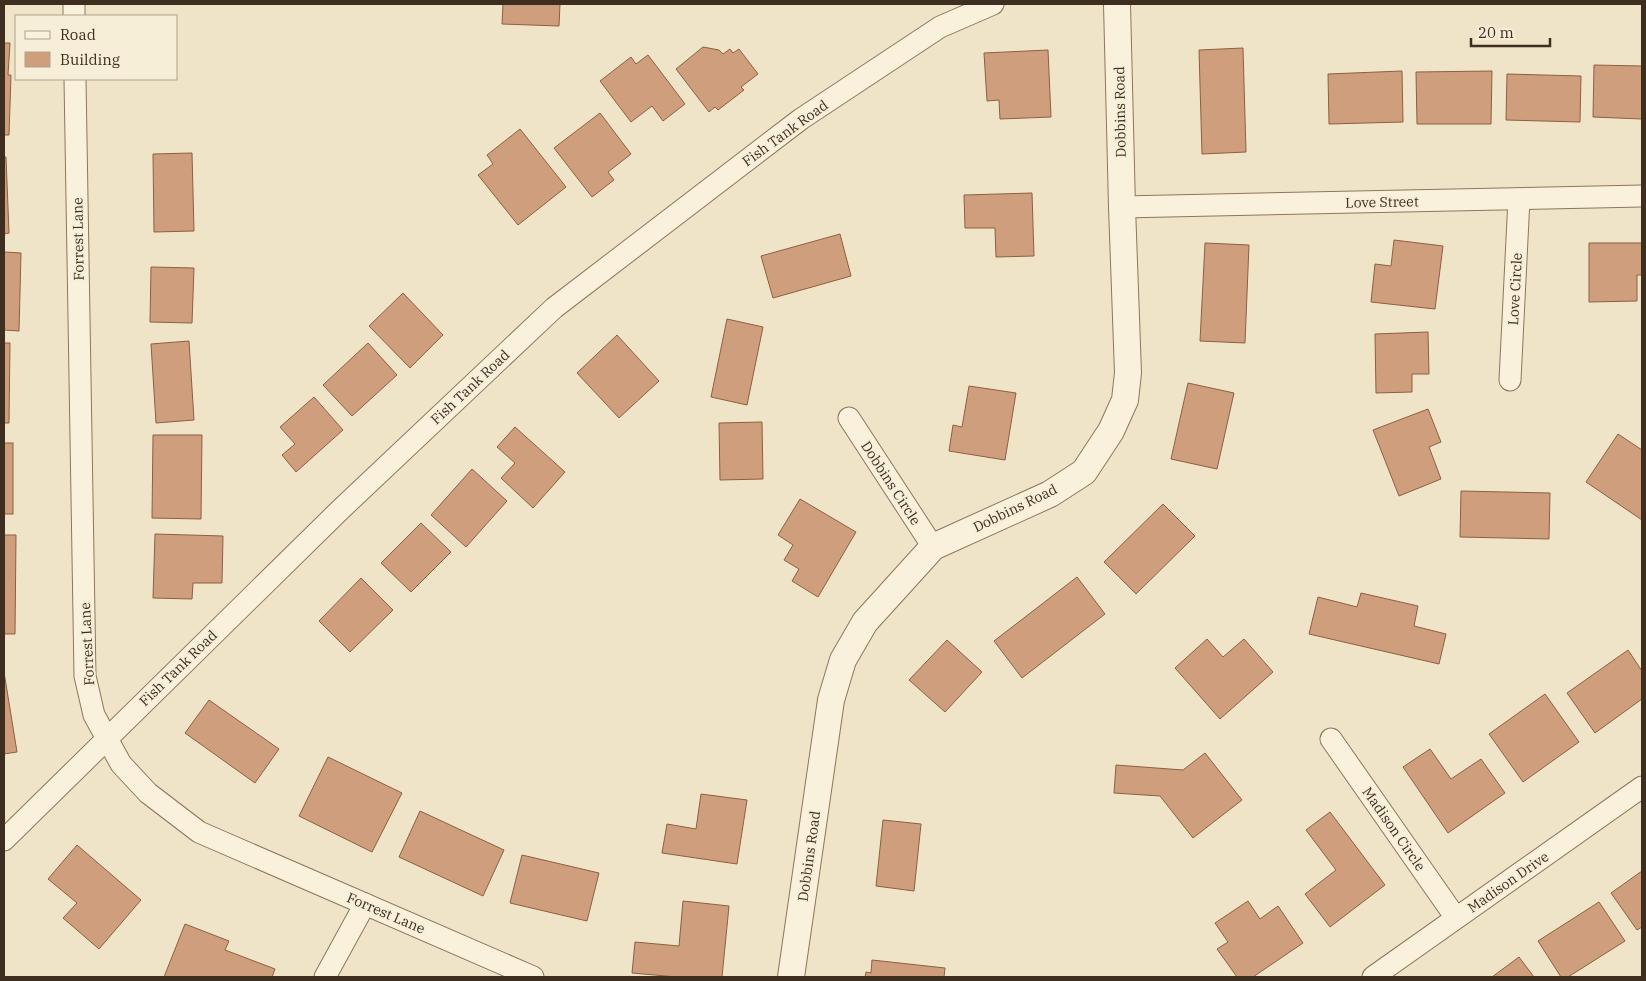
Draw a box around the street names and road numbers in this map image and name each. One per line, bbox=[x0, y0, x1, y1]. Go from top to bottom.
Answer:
street label: Dobbins Road bbox=[1110, 66, 1130, 158]
street label: Fish Tank Road bbox=[739, 96, 832, 170]
street label: Love Street bbox=[1345, 192, 1419, 212]
street label: Forrest Lane bbox=[68, 197, 88, 281]
street label: Love Circle bbox=[1504, 252, 1526, 326]
street label: Fish Tank Road bbox=[427, 345, 514, 428]
street label: Dobbins Circle bbox=[857, 438, 925, 528]
street label: Dobbins Road bbox=[970, 480, 1060, 536]
street label: Forrest Lane bbox=[76, 602, 98, 686]
street label: Fish Tank Road bbox=[135, 626, 221, 710]
street label: Madison Circle bbox=[1358, 784, 1430, 874]
street label: Dobbins Road bbox=[794, 809, 824, 902]
street label: Madison Drive bbox=[1464, 847, 1552, 917]
street label: Forrest Lane bbox=[344, 888, 428, 938]

